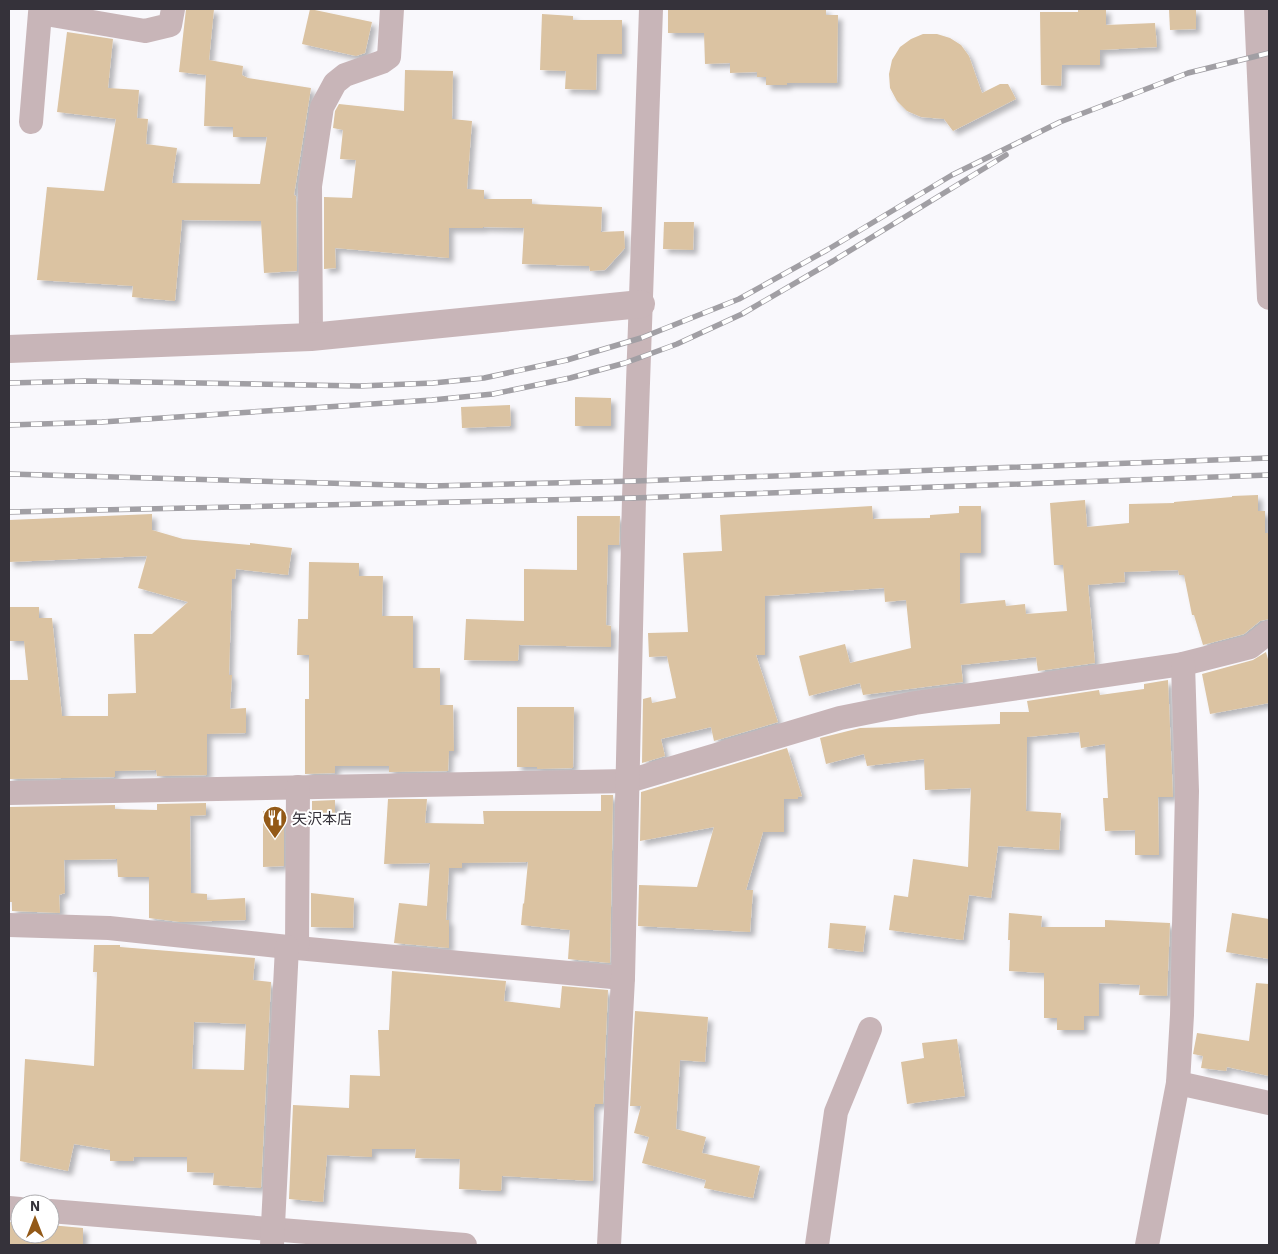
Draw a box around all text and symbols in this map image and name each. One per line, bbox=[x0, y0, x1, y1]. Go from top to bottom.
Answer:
restaurant icon: 矢沢本店 bbox=[262, 805, 288, 839]
place label: 矢沢本店 bbox=[292, 809, 352, 828]
north arrow bbox=[10, 1194, 60, 1244]
text: N bbox=[30, 1197, 40, 1215]

